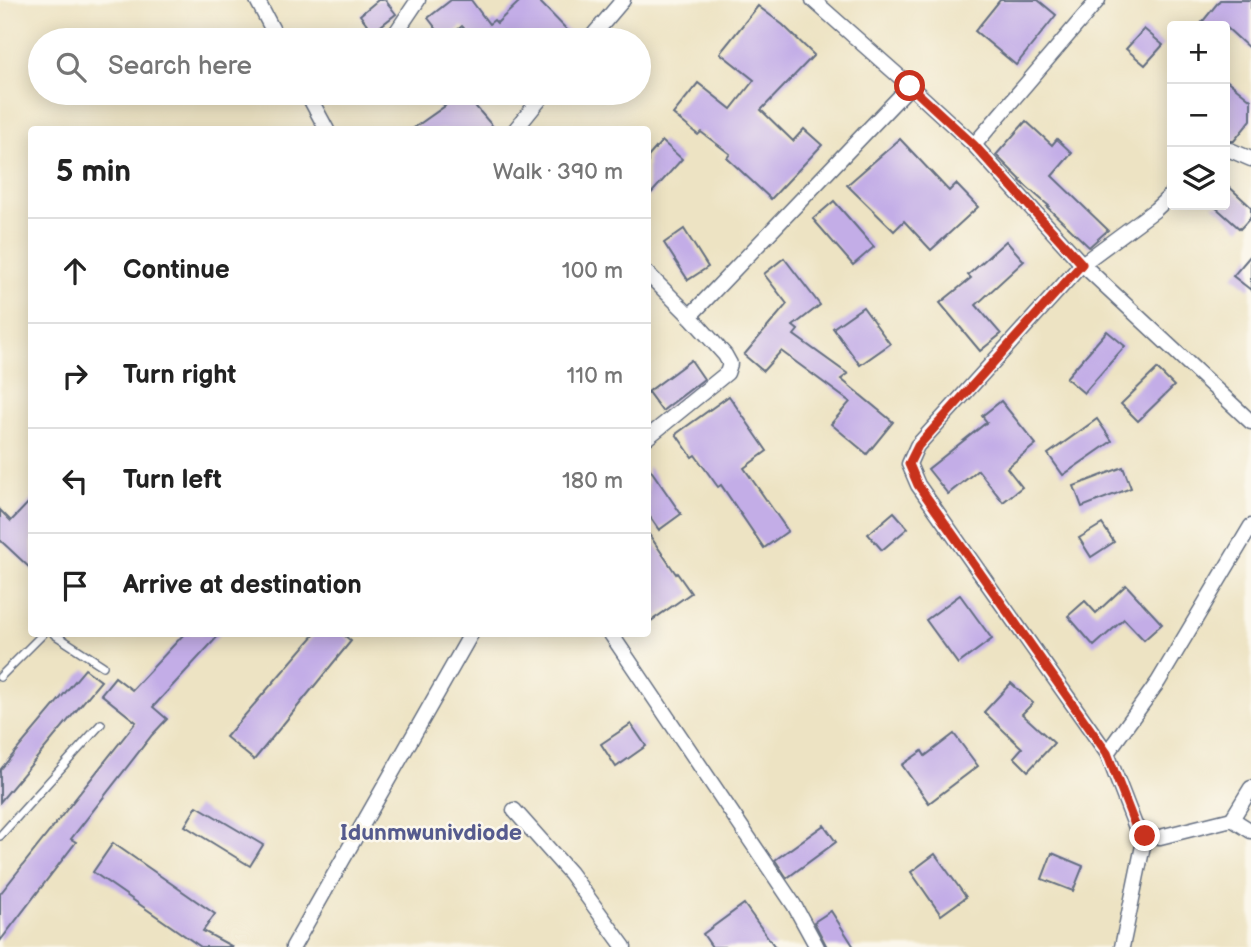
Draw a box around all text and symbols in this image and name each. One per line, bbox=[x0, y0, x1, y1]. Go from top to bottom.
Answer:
map controls bbox=[1167, 21, 1230, 210]
button: + bbox=[1167, 21, 1230, 84]
search box bbox=[28, 28, 651, 105]
icon: search bbox=[52, 48, 90, 86]
text: Search here bbox=[108, 51, 252, 82]
route start bbox=[894, 70, 925, 101]
button: − bbox=[1167, 84, 1230, 147]
button: layers bbox=[1167, 147, 1230, 210]
text: 5 min bbox=[56, 154, 131, 190]
text: Walk · 390 m bbox=[493, 158, 623, 186]
icon: ahead bbox=[56, 252, 94, 290]
text: Continue bbox=[123, 255, 230, 286]
text: 100 m bbox=[562, 257, 623, 285]
icon: right bbox=[56, 357, 94, 395]
text: Turn right bbox=[123, 360, 236, 391]
text: 110 m bbox=[566, 362, 623, 390]
icon: left bbox=[56, 462, 94, 500]
text: Turn left bbox=[123, 465, 222, 496]
text: 180 m bbox=[562, 467, 623, 495]
icon: arrive bbox=[56, 567, 94, 605]
text: Arrive at destination bbox=[123, 570, 362, 601]
district label: Idunmwunivdiode bbox=[340, 819, 522, 847]
route end bbox=[1129, 820, 1160, 851]

